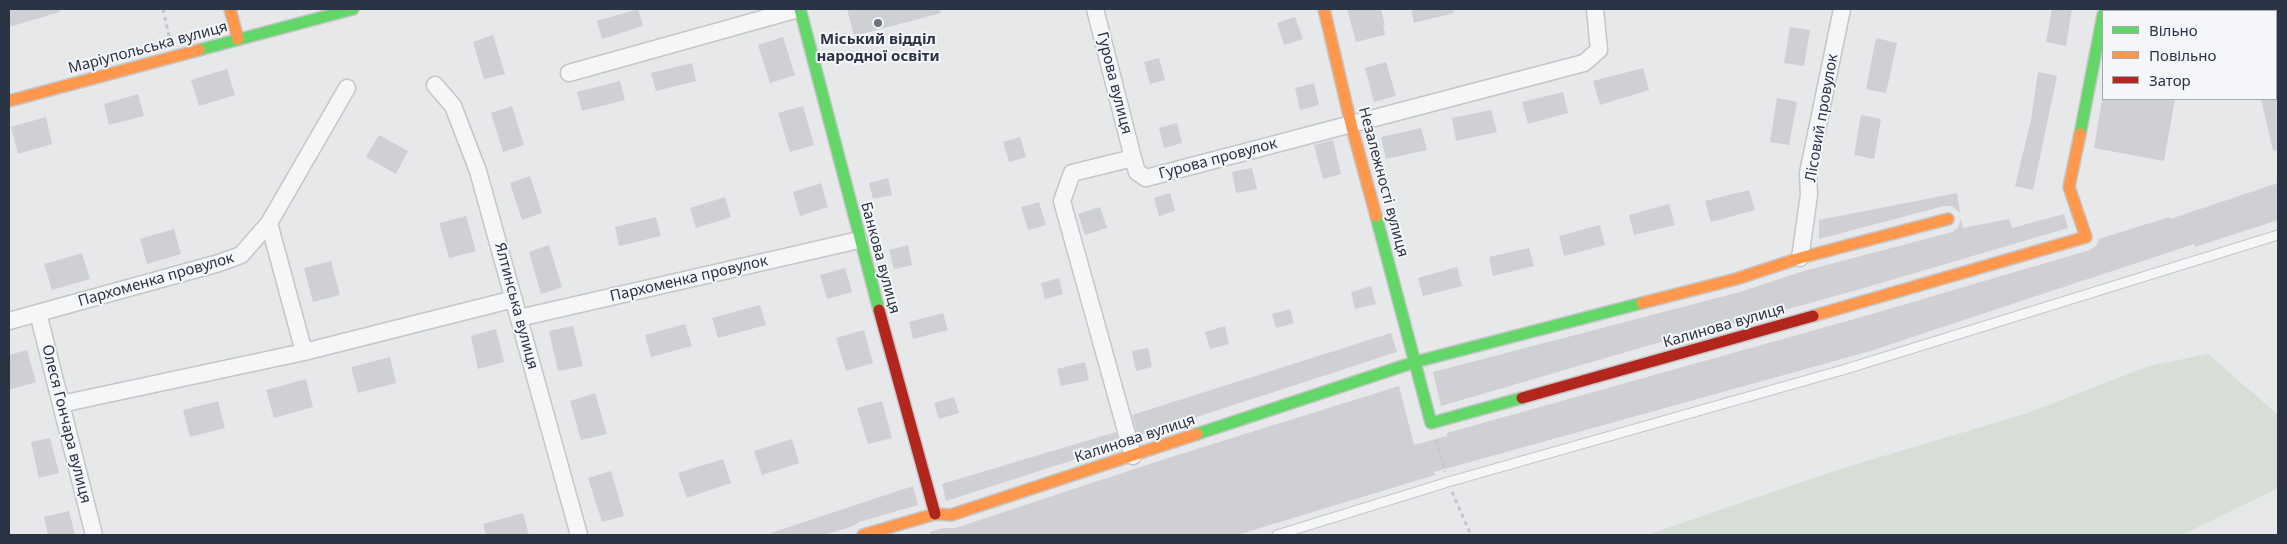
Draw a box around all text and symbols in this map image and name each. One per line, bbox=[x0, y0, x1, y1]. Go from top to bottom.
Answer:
legend bbox=[2102, 10, 2277, 100]
marker: Міський відділ народної освіти bbox=[872, 17, 884, 29]
street label: Маріупольська вулиця bbox=[66, 18, 230, 78]
text: Вільно bbox=[2149, 20, 2198, 40]
street label: Гурова вулиця bbox=[1093, 30, 1135, 136]
place label: Міський відділ народної освіти bbox=[817, 31, 939, 66]
text: Повільно bbox=[2149, 45, 2216, 65]
street label: Лісовий провулок bbox=[1802, 53, 1842, 183]
text: Затор bbox=[2149, 70, 2191, 90]
street label: Незалежності вулиця bbox=[1354, 105, 1412, 259]
street label: Гурова провулок bbox=[1157, 135, 1279, 183]
street label: Банкова вулиця bbox=[856, 200, 904, 316]
street label: Ялтинська вулиця bbox=[490, 241, 542, 371]
street label: Пархоменка провулок bbox=[76, 249, 236, 311]
street label: Пархоменка провулок bbox=[608, 252, 770, 306]
street label: Калинова вулиця bbox=[1661, 300, 1787, 352]
street label: Олеся Гончара вулиця bbox=[38, 343, 94, 505]
street label: Калинова вулиця bbox=[1072, 411, 1198, 467]

